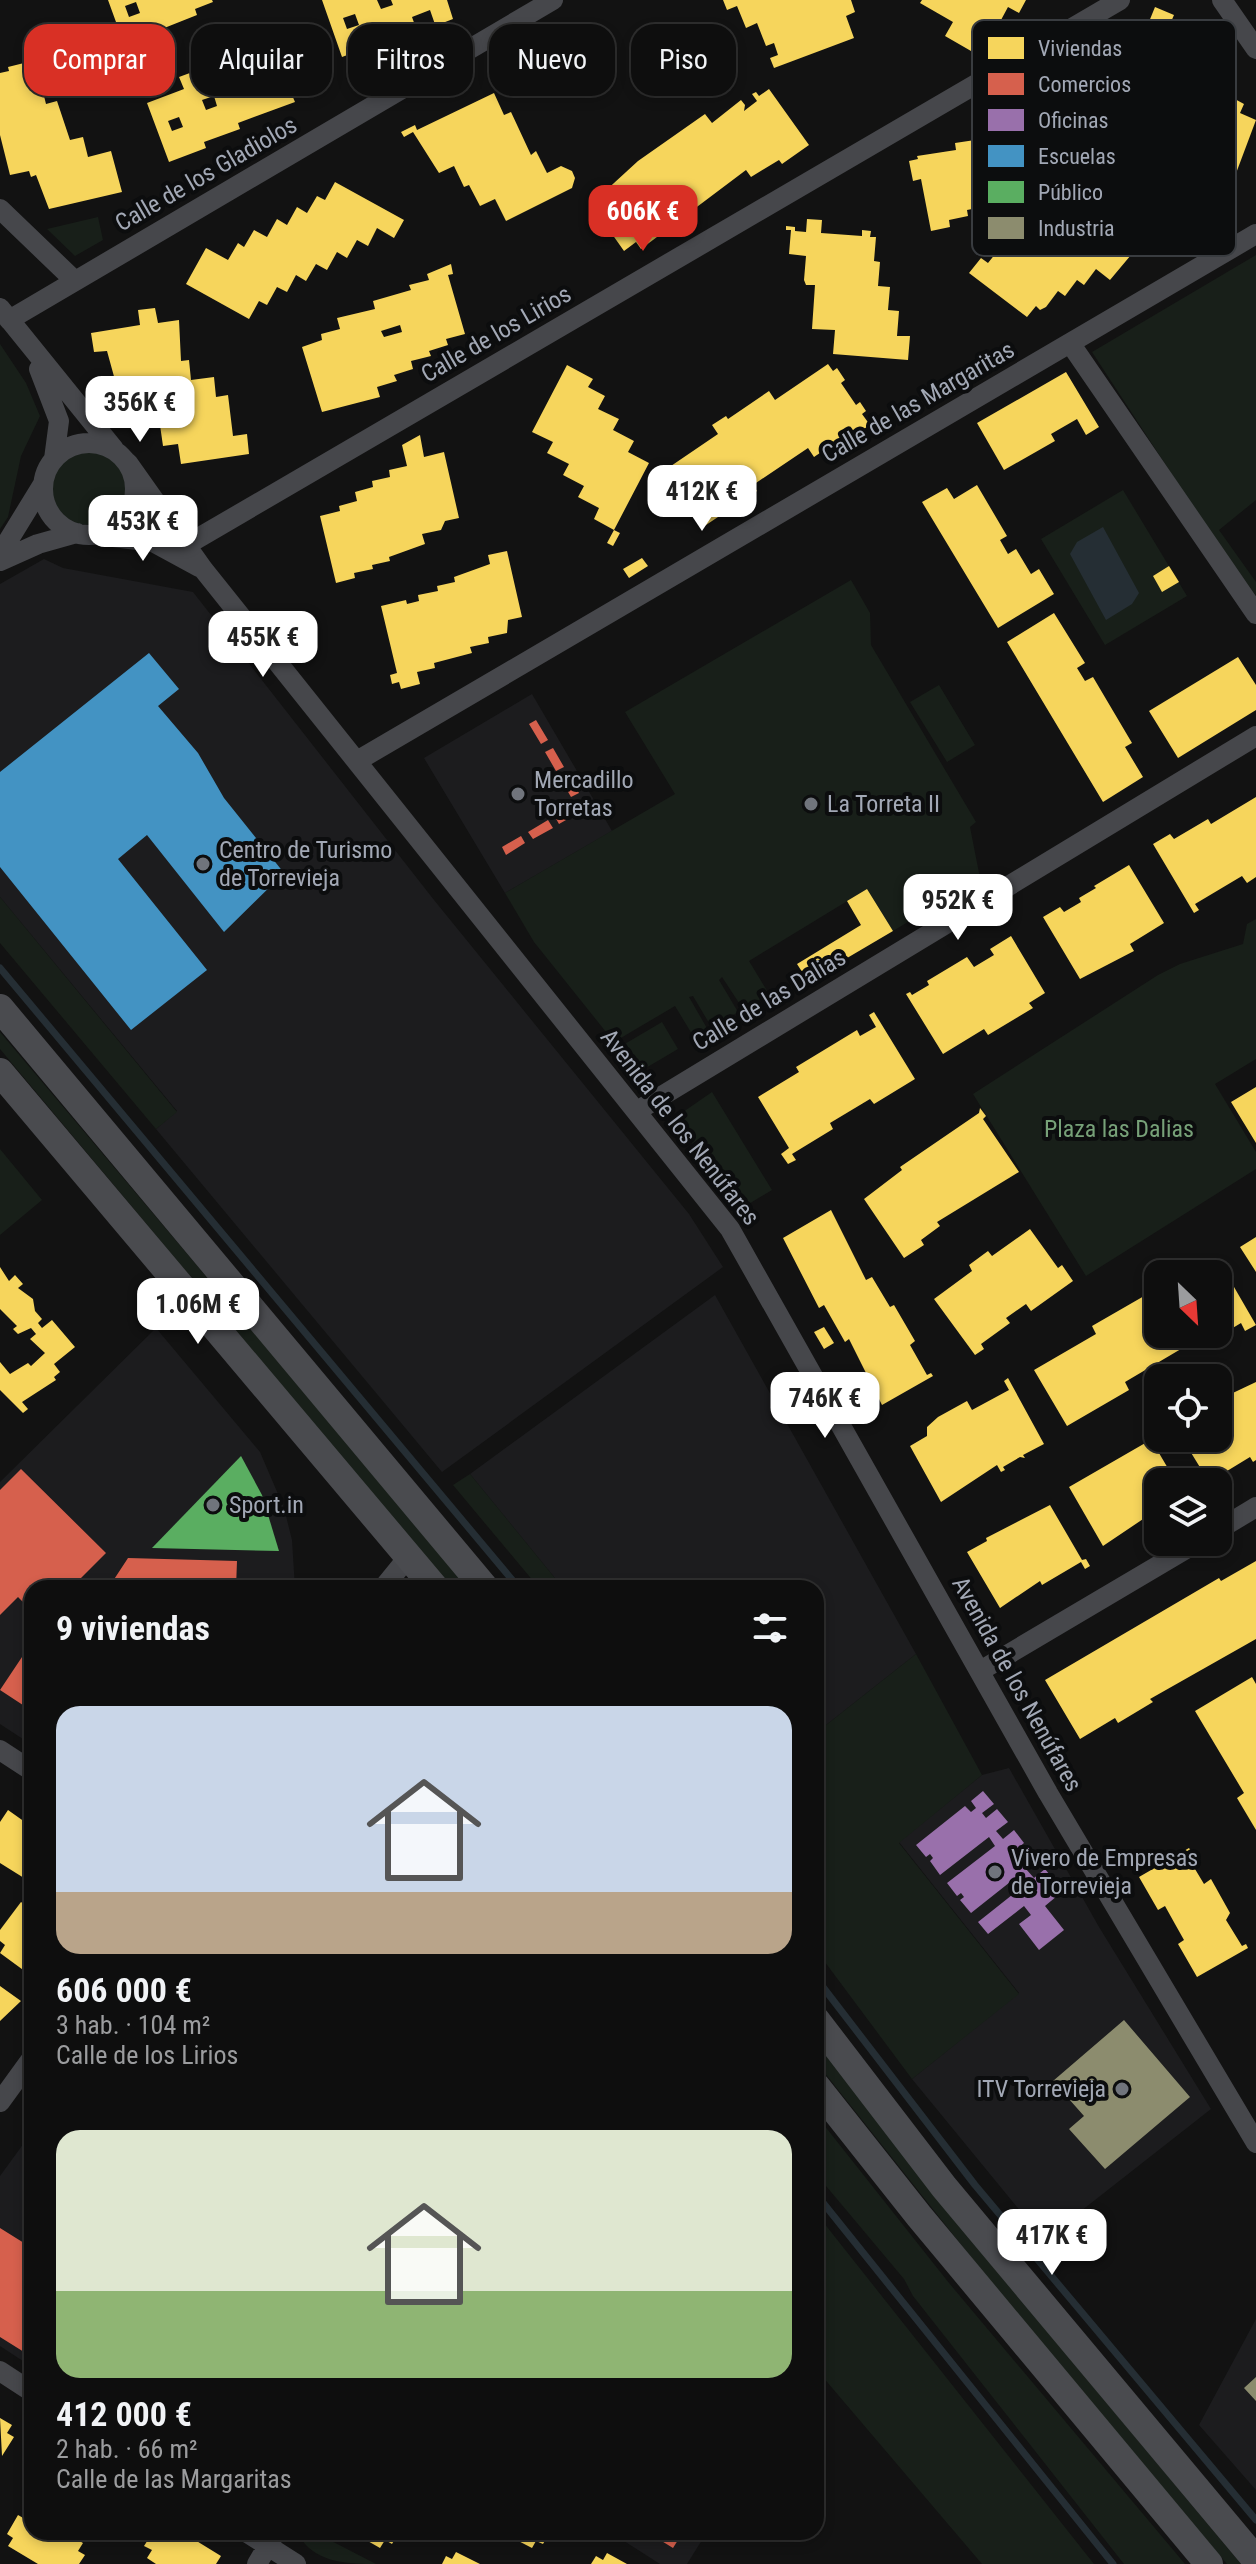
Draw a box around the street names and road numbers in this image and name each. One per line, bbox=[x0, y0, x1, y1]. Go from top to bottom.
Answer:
street label: Calle de los Gladiolos bbox=[110, 111, 302, 237]
street label: Calle de los Lirios bbox=[416, 280, 576, 388]
street label: Calle de las Margaritas bbox=[817, 336, 1019, 468]
street label: Calle de las Dalias bbox=[687, 943, 851, 1057]
street label: Avenida de los Nenúfares bbox=[595, 1023, 765, 1231]
street label: Avenida de los Nenúfares bbox=[946, 1572, 1088, 1796]

